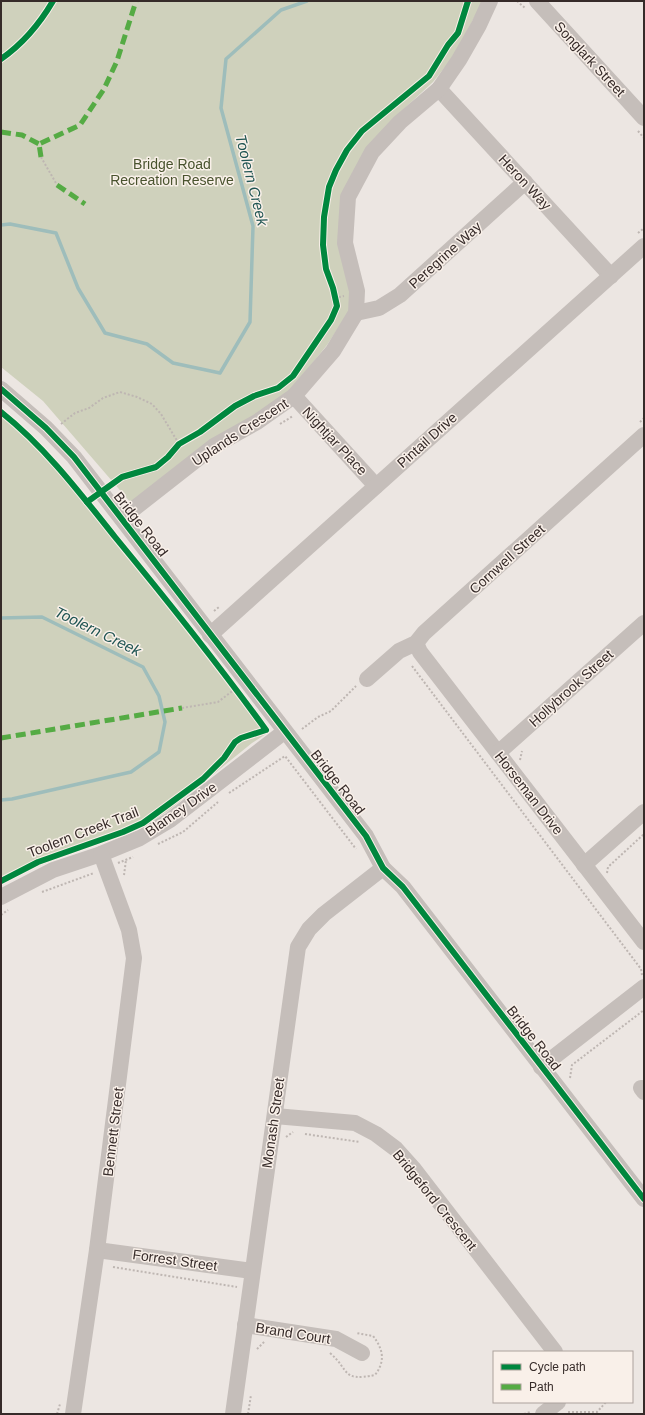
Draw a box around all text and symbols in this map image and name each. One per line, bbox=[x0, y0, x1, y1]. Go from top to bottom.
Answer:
street label: Songlark Street bbox=[551, 18, 629, 100]
water label: Toolern Creek bbox=[232, 132, 272, 229]
street label: Heron Way bbox=[495, 151, 555, 213]
park label: Bridge Road Recreation Reserve bbox=[110, 156, 234, 188]
street label: Peregrine Way bbox=[405, 218, 485, 292]
street label: Uplands Crescent bbox=[189, 395, 291, 469]
street label: Nightjar Place bbox=[299, 404, 371, 478]
street label: Pintail Drive bbox=[394, 409, 460, 471]
street label: Bridge Road bbox=[111, 488, 171, 560]
street label: Cornwell Street bbox=[466, 521, 548, 597]
water label: Toolern Creek bbox=[52, 603, 145, 660]
street label: Hollybrook Street bbox=[526, 646, 616, 730]
street label: Bridge Road bbox=[308, 746, 368, 818]
street label: Horseman Drive bbox=[492, 748, 567, 838]
street label: Blamey Drive bbox=[142, 778, 220, 839]
street label: Toolern Creek Trail bbox=[25, 803, 141, 861]
street label: Bridge Road bbox=[504, 1002, 564, 1074]
street label: Monash Street bbox=[259, 1077, 287, 1169]
street label: Bennett Street bbox=[100, 1087, 126, 1177]
street label: Bridgeford Crescent bbox=[390, 1147, 480, 1253]
street label: Forrest Street bbox=[132, 1246, 219, 1274]
street label: Brand Court bbox=[254, 1319, 332, 1347]
legend bbox=[493, 1351, 633, 1403]
text: Cycle path bbox=[529, 1360, 586, 1374]
text: Path bbox=[529, 1380, 554, 1394]

